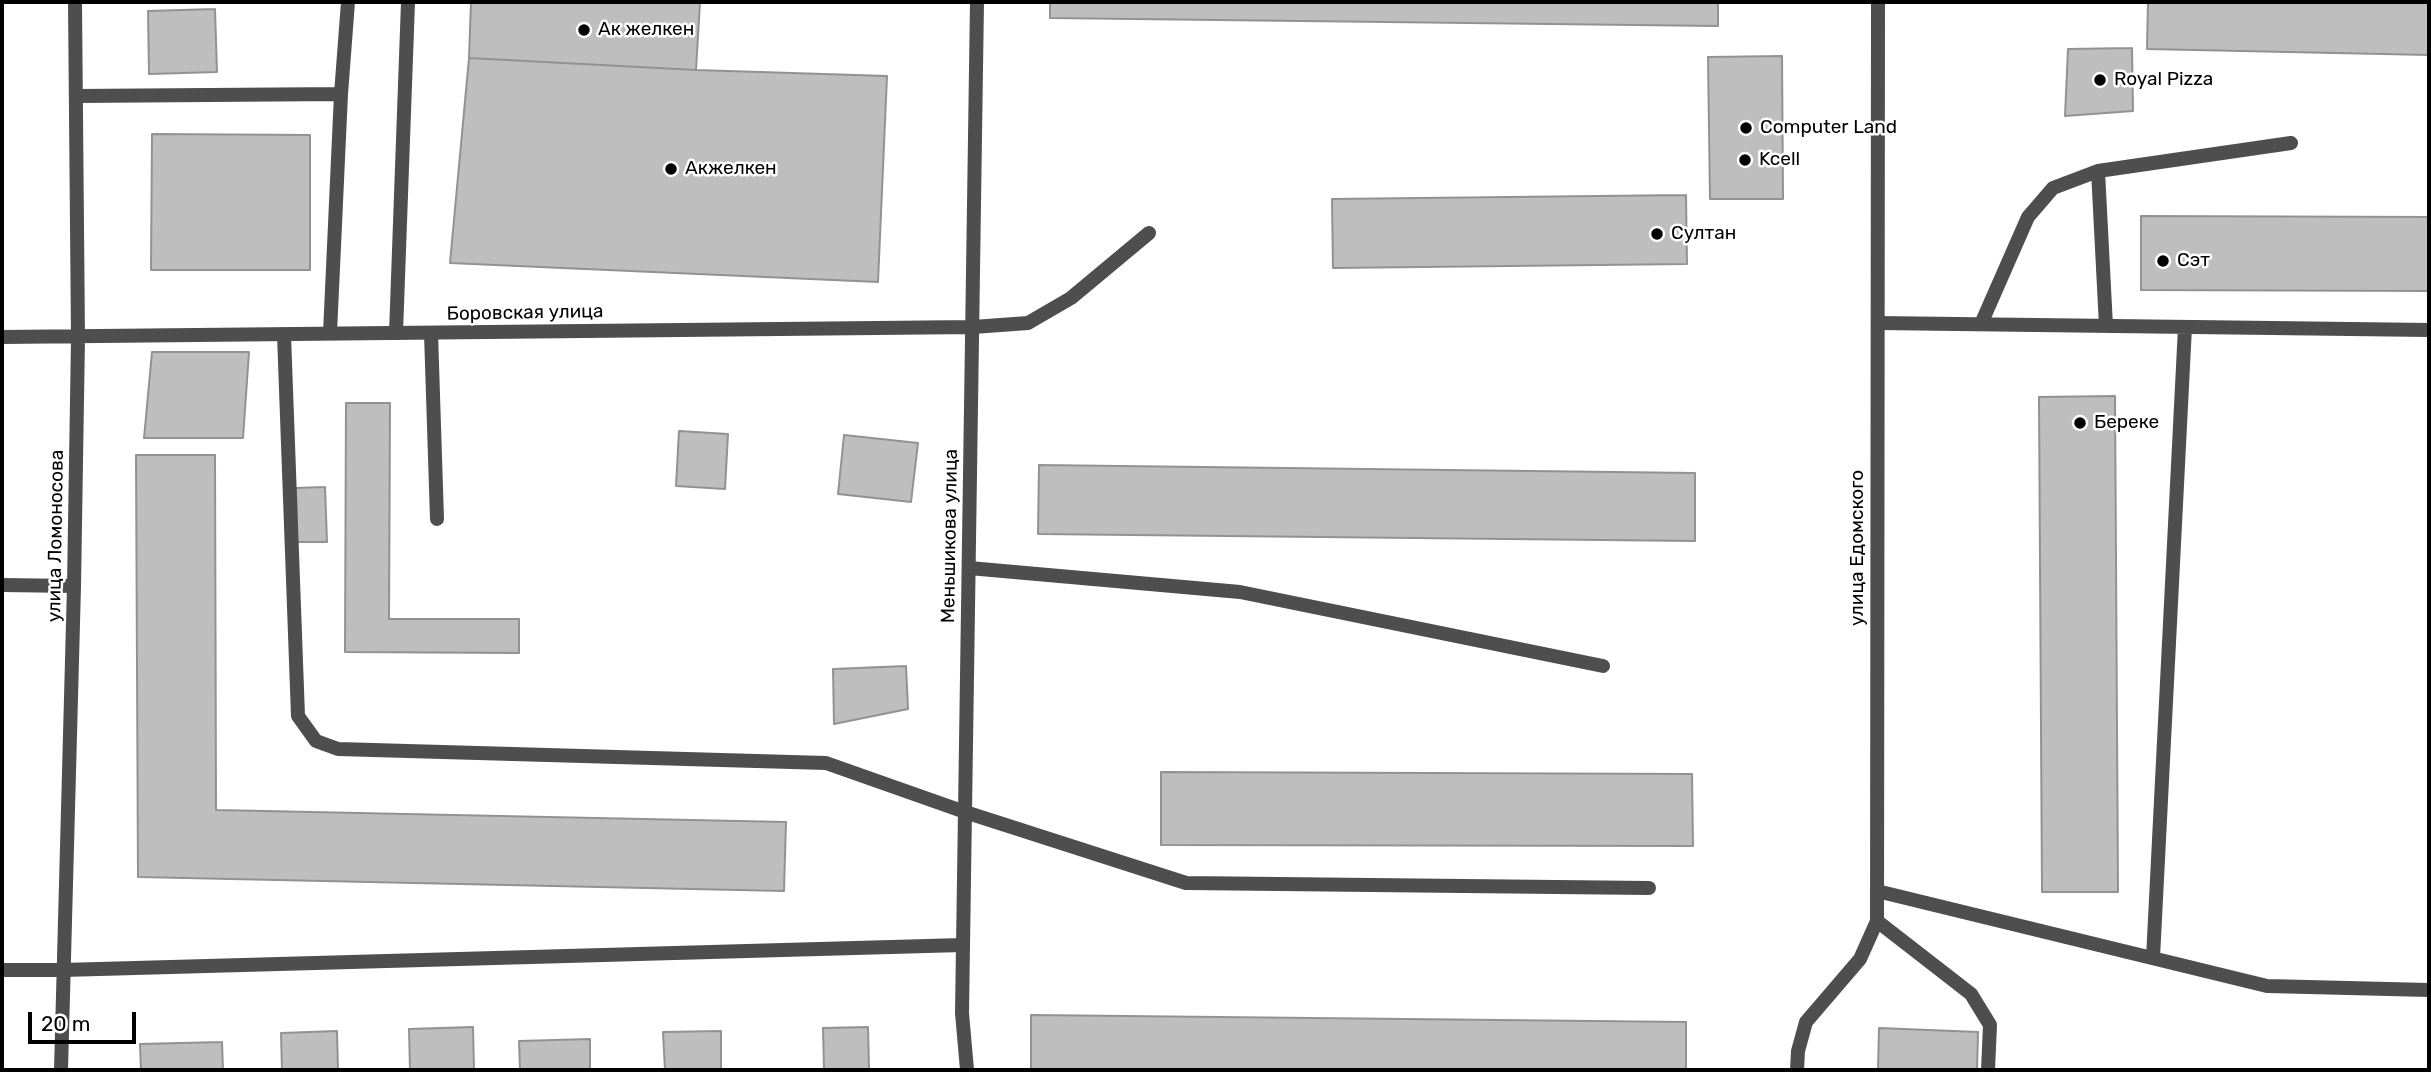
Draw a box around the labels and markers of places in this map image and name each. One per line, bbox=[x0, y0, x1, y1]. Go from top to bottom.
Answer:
place label: Ак желкен bbox=[598, 19, 694, 41]
marker: Ак желкен bbox=[576, 22, 592, 38]
place label: Royal Pizza bbox=[2114, 69, 2213, 91]
marker: Royal Pizza bbox=[2092, 72, 2108, 88]
place label: Computer Land bbox=[1760, 117, 1897, 139]
marker: Computer Land bbox=[1738, 120, 1754, 136]
place label: Kcell bbox=[1759, 149, 1800, 171]
marker: Kcell bbox=[1737, 152, 1753, 168]
place label: Акжелкен bbox=[685, 158, 777, 180]
marker: Акжелкен bbox=[663, 161, 679, 177]
place label: Султан bbox=[1671, 223, 1736, 245]
marker: Султан bbox=[1649, 226, 1665, 242]
place label: Сэт bbox=[2177, 250, 2210, 272]
marker: Сэт bbox=[2155, 253, 2171, 269]
place label: Береке bbox=[2094, 412, 2159, 434]
marker: Береке bbox=[2072, 415, 2088, 431]

